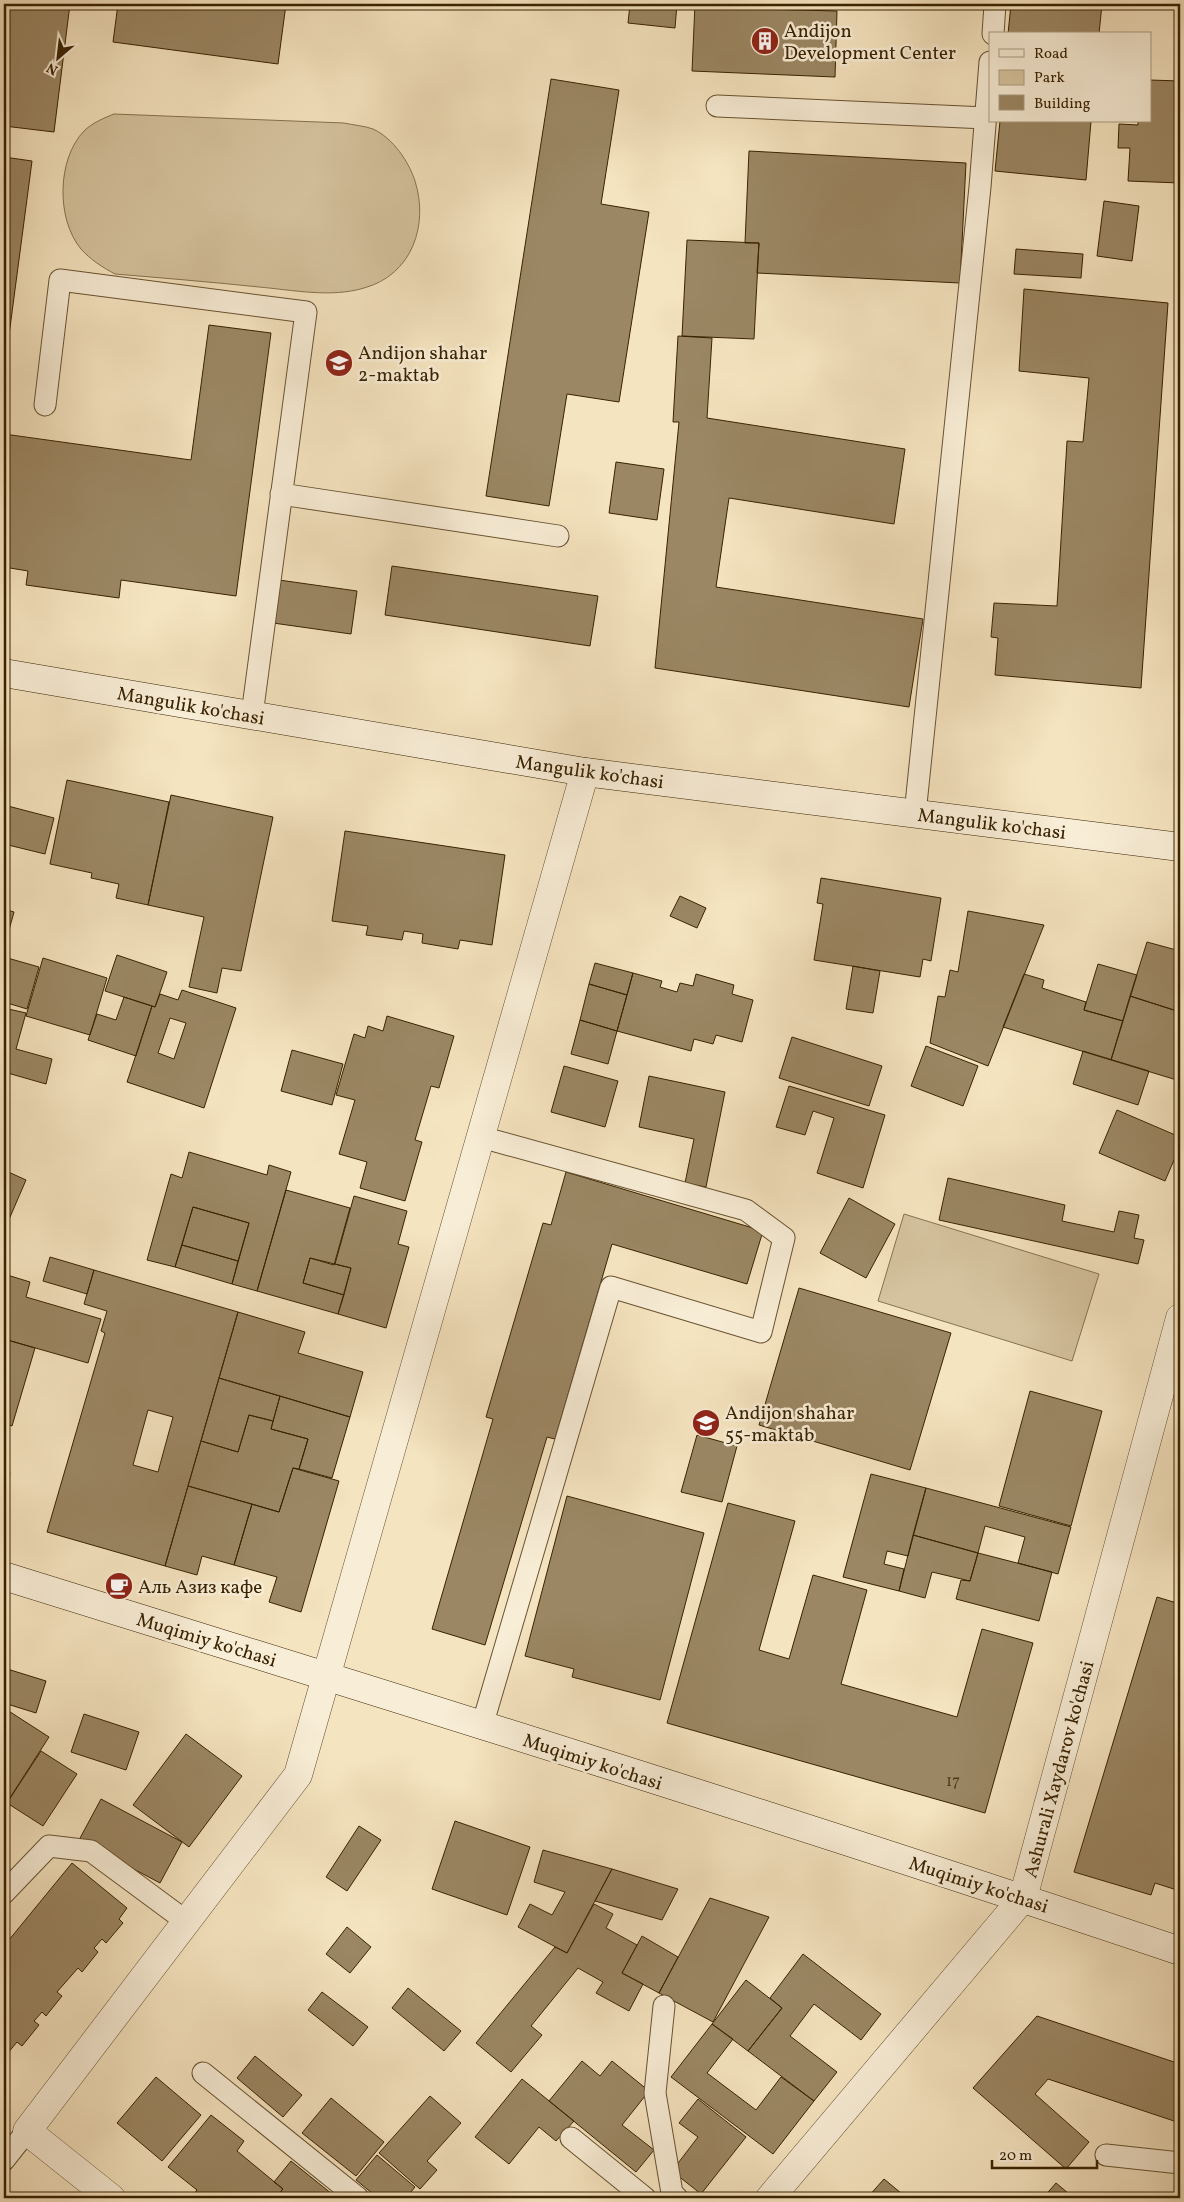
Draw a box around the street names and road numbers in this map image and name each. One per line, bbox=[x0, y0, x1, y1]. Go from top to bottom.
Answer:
street label: Mangulik ko'chasi bbox=[115, 681, 267, 733]
street label: Mangulik ko'chasi bbox=[514, 750, 666, 796]
street label: Mangulik ko'chasi bbox=[916, 803, 1068, 847]
street label: Muqimiy ko'chasi bbox=[133, 1607, 280, 1675]
street label: Ashurali Xaydarov ko'chasi bbox=[1018, 1658, 1102, 1881]
street label: Muqimiy ko'chasi bbox=[519, 1728, 666, 1798]
street label: Muqimiy ko'chasi bbox=[905, 1851, 1052, 1921]

